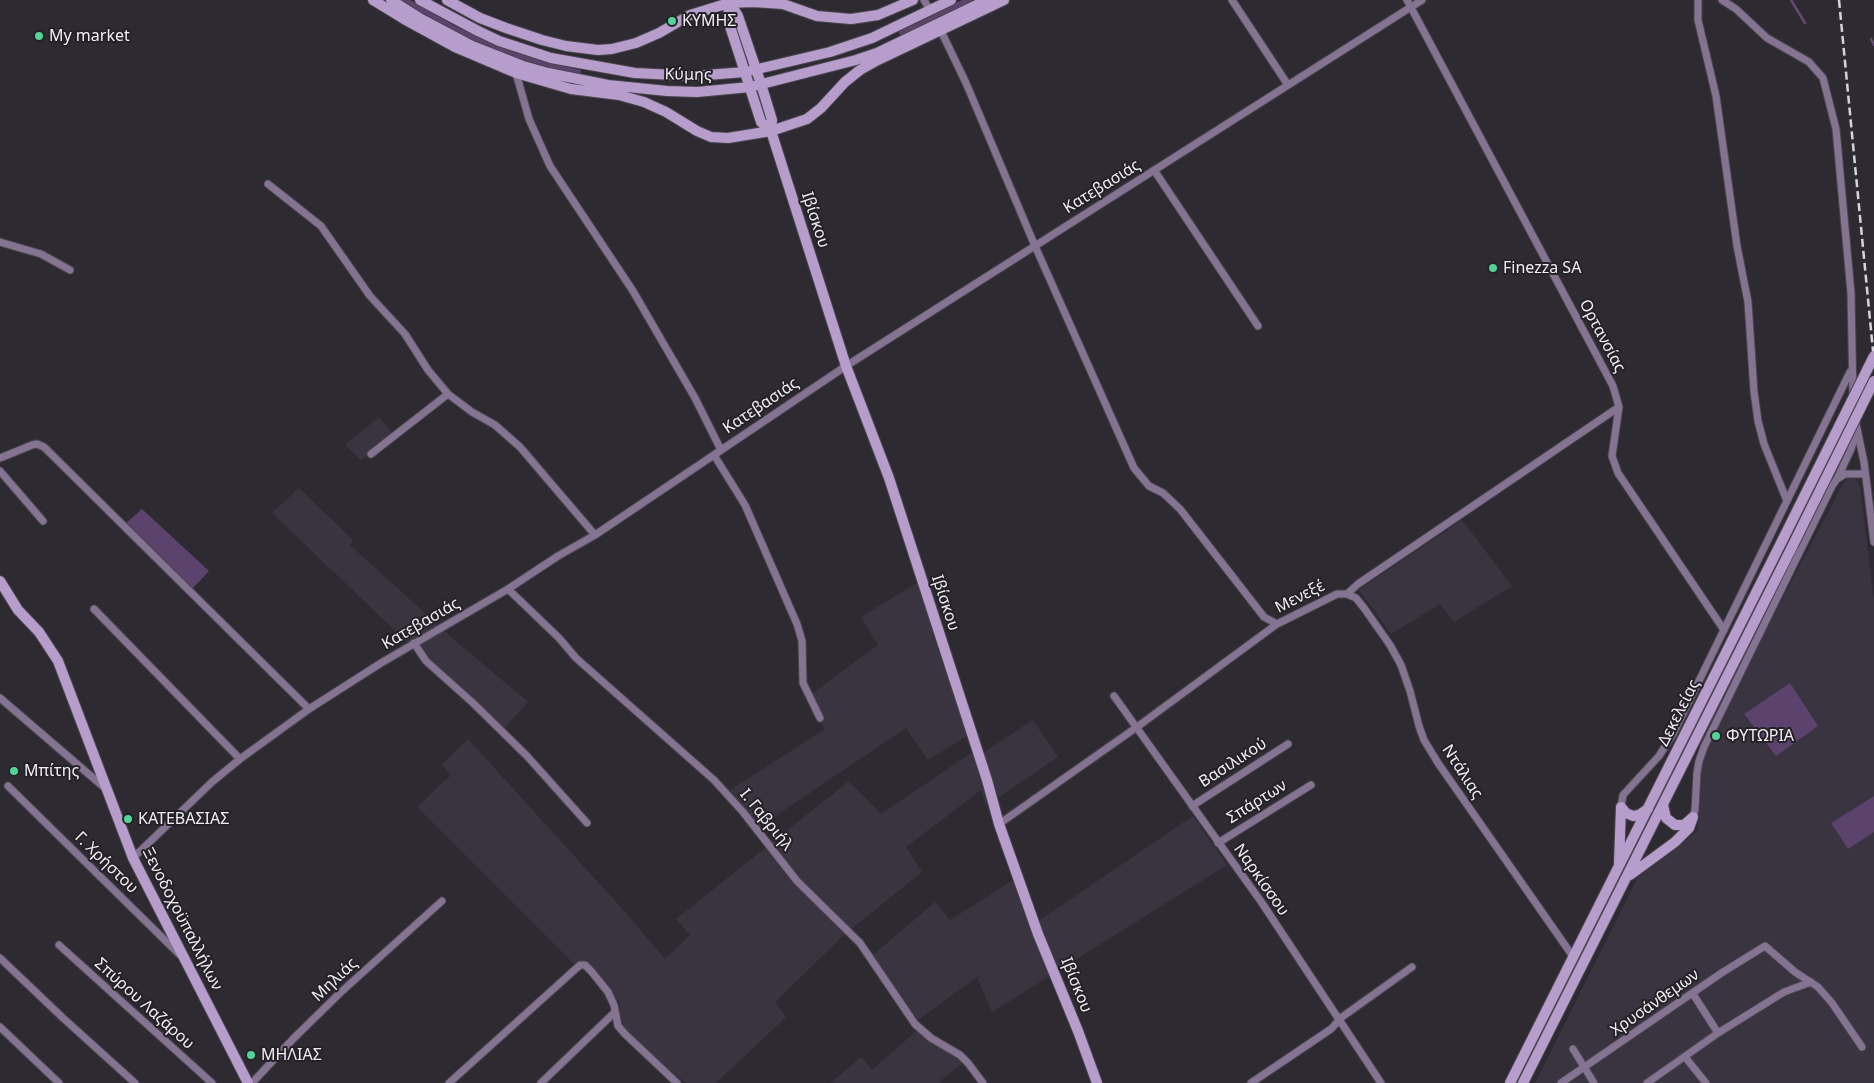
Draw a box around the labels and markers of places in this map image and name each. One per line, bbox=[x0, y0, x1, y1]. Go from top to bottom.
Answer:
place label: ΚΥΜΗΣ bbox=[682, 11, 736, 31]
marker: ΚΥΜΗΣ bbox=[666, 15, 678, 27]
place label: My market bbox=[49, 26, 130, 46]
marker: My market bbox=[33, 30, 45, 42]
place label: Finezza SA bbox=[1503, 258, 1581, 278]
marker: Finezza SA bbox=[1487, 262, 1499, 274]
place label: ΦΥΤΩΡΙΑ bbox=[1726, 726, 1794, 746]
marker: ΦΥΤΩΡΙΑ bbox=[1710, 730, 1722, 742]
place label: Μπίτης bbox=[24, 761, 79, 781]
marker: Μπίτης bbox=[8, 765, 20, 777]
place label: ΚΑΤΕΒΑΣΙΑΣ bbox=[138, 809, 229, 829]
marker: ΚΑΤΕΒΑΣΙΑΣ bbox=[122, 813, 134, 825]
place label: ΜΗΛΙΑΣ bbox=[261, 1045, 322, 1065]
marker: ΜΗΛΙΑΣ bbox=[245, 1049, 257, 1061]

